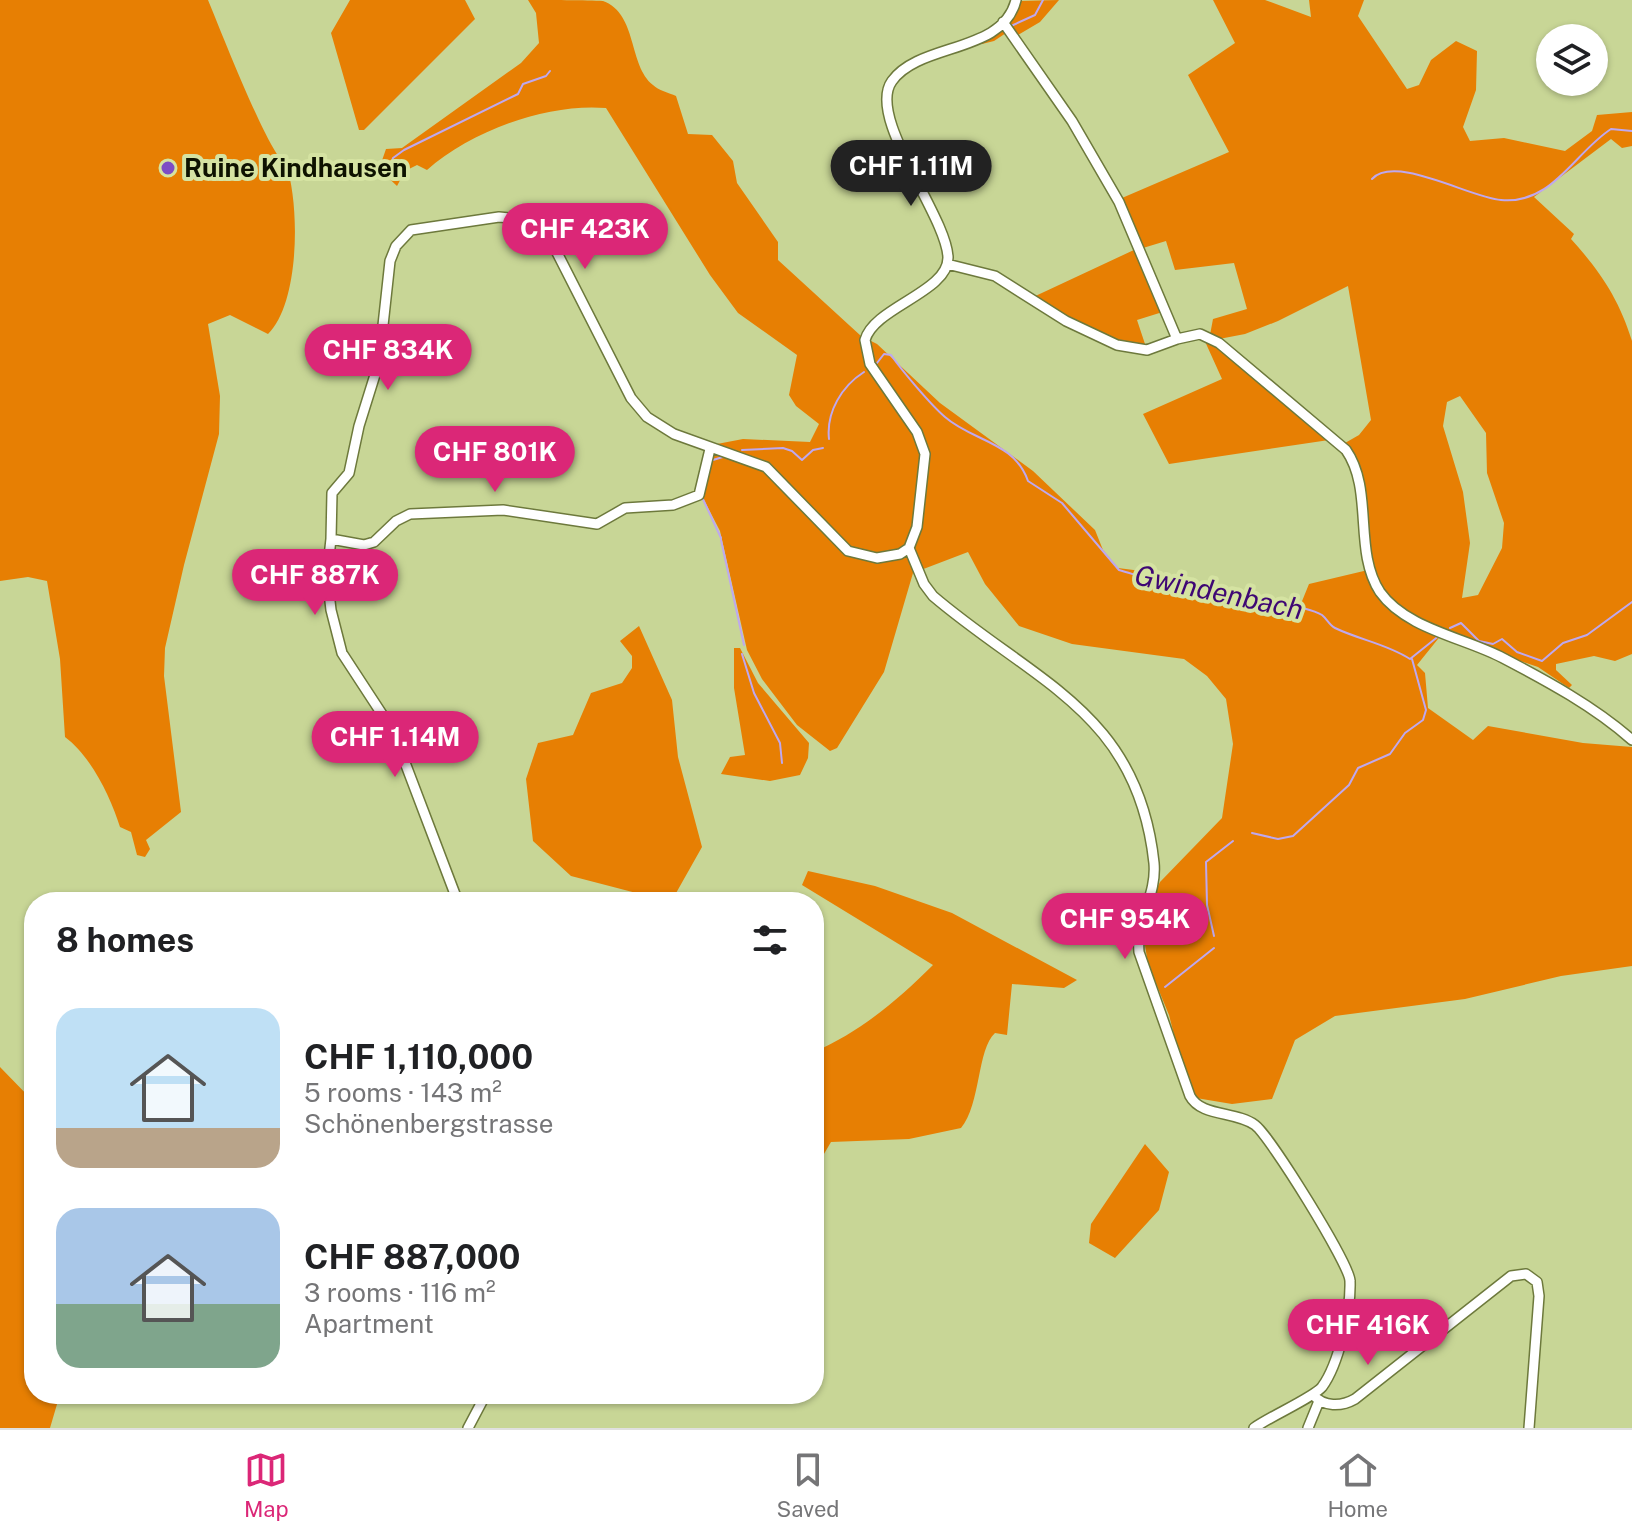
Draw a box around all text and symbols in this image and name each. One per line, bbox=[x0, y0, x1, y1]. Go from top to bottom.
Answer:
map controls bbox=[1536, 24, 1608, 96]
button: layers bbox=[1536, 24, 1608, 96]
pin: CHF 1.11M bbox=[819, 140, 1003, 208]
text: CHF 1.11M bbox=[849, 150, 973, 181]
place label: Ruine Kindhausen bbox=[184, 152, 407, 183]
marker: Ruine Kindhausen bbox=[159, 159, 177, 177]
pin: CHF 423K bbox=[502, 203, 668, 271]
text: CHF 423K bbox=[520, 213, 650, 244]
pin: CHF 834K bbox=[305, 324, 471, 392]
text: CHF 834K bbox=[323, 334, 453, 365]
pin: CHF 801K bbox=[412, 426, 578, 494]
text: CHF 801K bbox=[433, 436, 557, 467]
pin: CHF 887K bbox=[232, 549, 398, 617]
water label: Gwindenbach bbox=[1132, 558, 1306, 625]
text: CHF 887K bbox=[250, 559, 380, 590]
pin: CHF 1.14M bbox=[303, 711, 487, 779]
text: CHF 1.14M bbox=[330, 721, 460, 752]
pin: CHF 954K bbox=[1042, 893, 1208, 961]
text: CHF 954K bbox=[1060, 903, 1190, 934]
icon: filters bbox=[748, 918, 792, 962]
text: 8 homes bbox=[56, 920, 194, 960]
text: CHF 1,110,000 bbox=[304, 1037, 533, 1077]
icon: home bbox=[120, 1040, 216, 1136]
text: 5 rooms · 143 m² bbox=[304, 1077, 502, 1108]
text: Schönenbergstrasse bbox=[304, 1108, 553, 1139]
text: CHF 887,000 bbox=[304, 1237, 520, 1277]
icon: home bbox=[120, 1240, 216, 1336]
text: 3 rooms · 116 m² bbox=[304, 1277, 496, 1308]
pin: CHF 416K bbox=[1285, 1299, 1451, 1367]
text: Apartment bbox=[304, 1308, 434, 1339]
text: CHF 416K bbox=[1306, 1309, 1430, 1340]
tab: Map bbox=[244, 1448, 289, 1522]
tab: Saved bbox=[777, 1448, 839, 1522]
tab: Home bbox=[1327, 1448, 1388, 1522]

